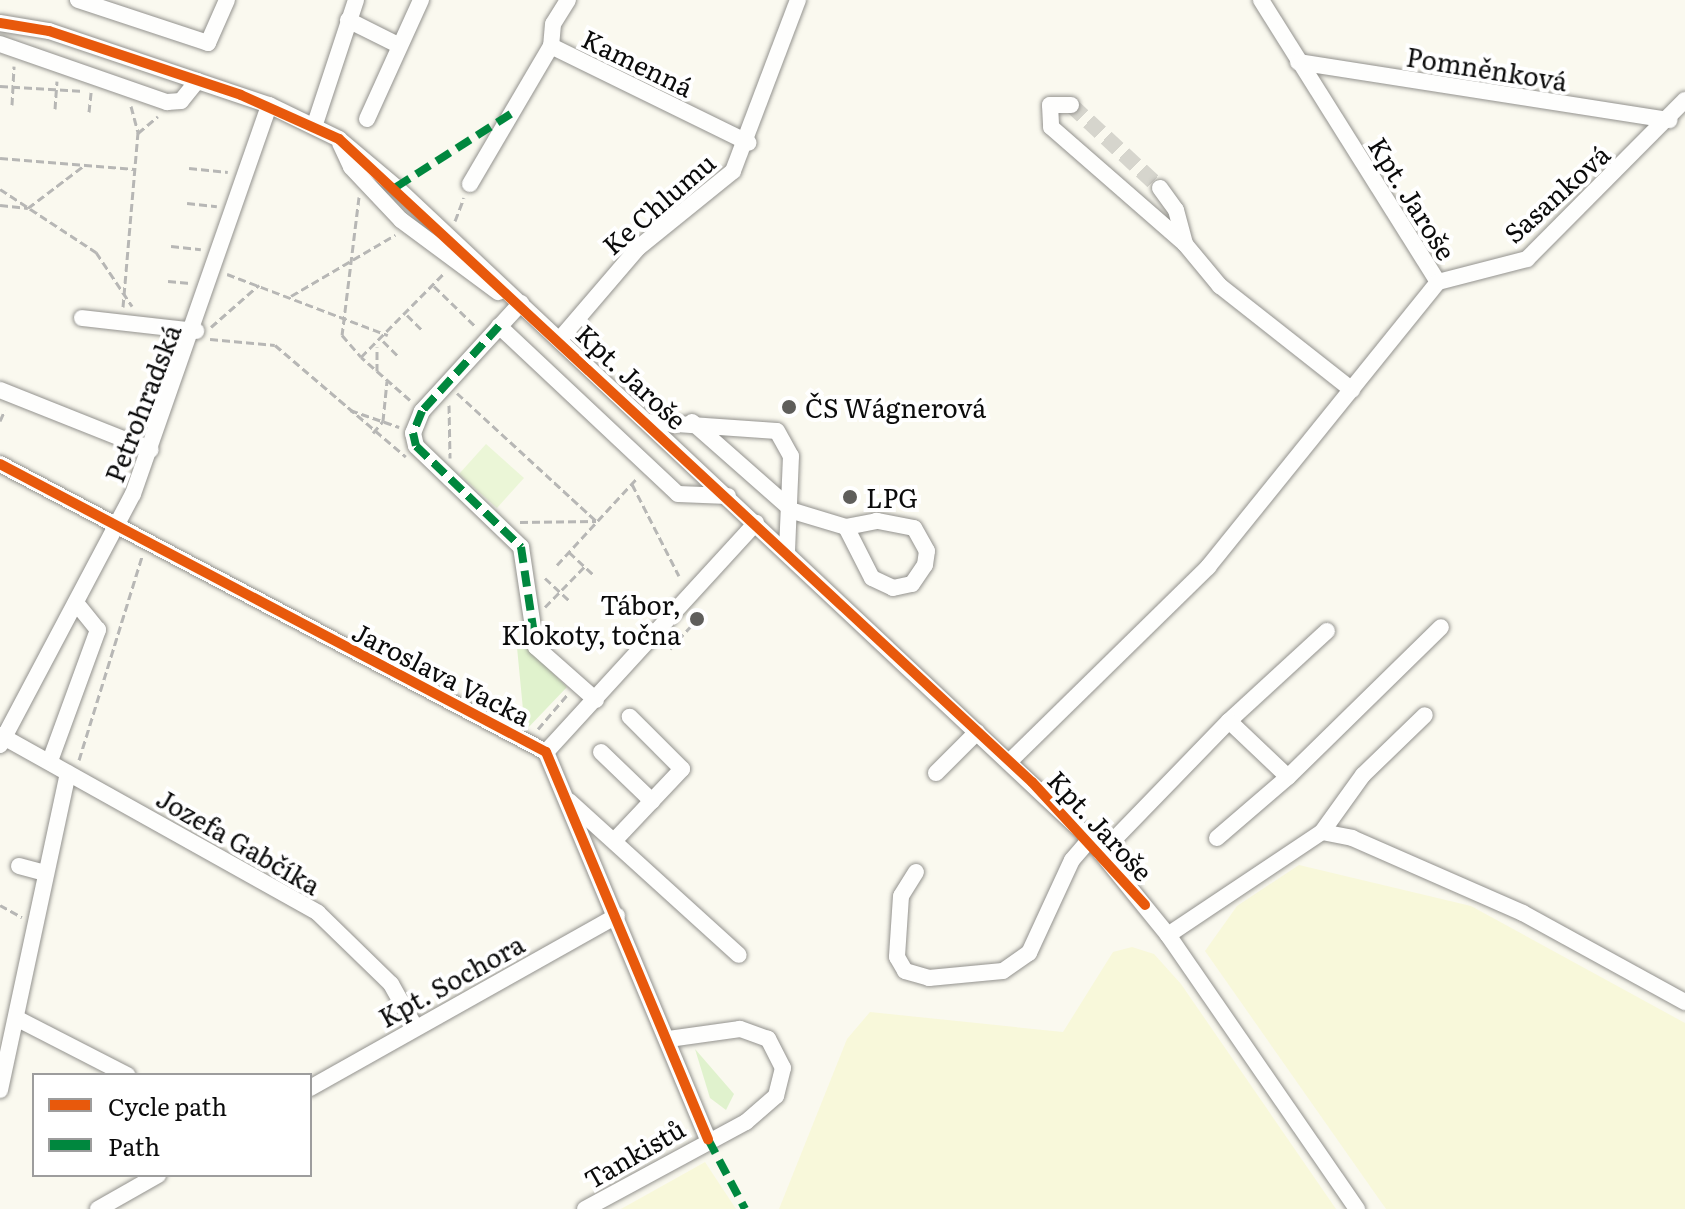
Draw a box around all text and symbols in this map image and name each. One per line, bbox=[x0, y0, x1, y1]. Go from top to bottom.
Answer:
street label: Kamenná bbox=[577, 22, 699, 102]
street label: Pomněnková bbox=[1404, 40, 1570, 96]
street label: Kpt. Jaroše bbox=[1363, 131, 1463, 265]
street label: Sasanková bbox=[1497, 138, 1615, 248]
street label: Ke Chlumu bbox=[595, 146, 721, 260]
street label: Kpt. Jaroše bbox=[571, 317, 693, 435]
street label: Petrohradská bbox=[98, 320, 186, 486]
place label: ČS Wágnerová bbox=[805, 391, 986, 423]
marker: ČS Wágnerová bbox=[780, 398, 798, 416]
place label: LPG bbox=[866, 481, 918, 513]
marker: LPG bbox=[841, 488, 859, 506]
place label: Tábor, Klokoty, točna bbox=[501, 588, 681, 650]
marker: Tábor, Klokoty, točna bbox=[688, 610, 706, 628]
street label: Jaroslava Vacka bbox=[348, 615, 536, 731]
street label: Kpt. Jaroše bbox=[1042, 764, 1160, 886]
street label: Jozefa Gabčíka bbox=[152, 782, 326, 900]
street label: Kpt. Sochora bbox=[373, 927, 529, 1033]
legend bbox=[32, 1073, 312, 1177]
text: Cycle path bbox=[108, 1088, 227, 1123]
street label: Tankistů bbox=[578, 1112, 690, 1194]
text: Path bbox=[108, 1128, 160, 1163]

